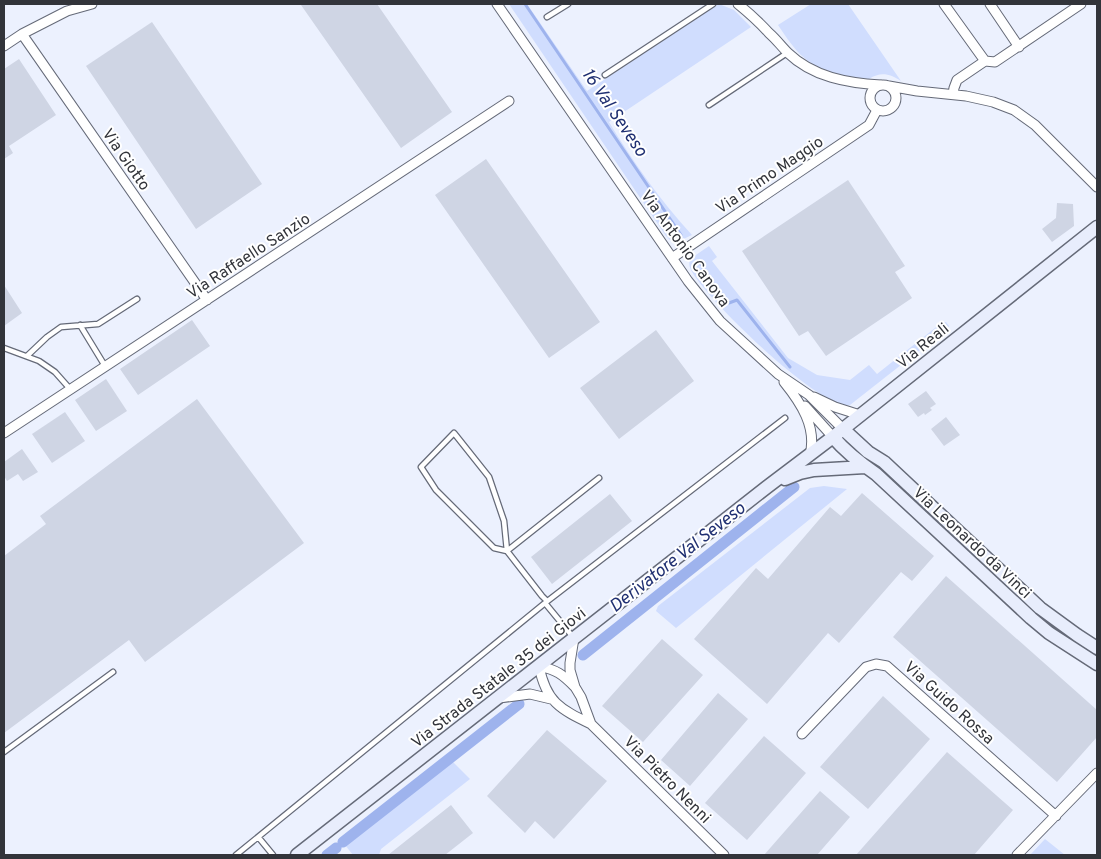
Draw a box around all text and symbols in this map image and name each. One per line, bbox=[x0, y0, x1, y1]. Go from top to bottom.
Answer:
water label: 16 Val Seveso bbox=[576, 64, 652, 162]
street label: Via Giotto bbox=[97, 125, 154, 195]
street label: Via Primo Maggio bbox=[713, 132, 828, 219]
street label: Via Antonio Canova bbox=[635, 187, 733, 311]
street label: Via Raffaello Sanzio bbox=[184, 209, 315, 304]
street label: Via Reali bbox=[893, 319, 954, 374]
street label: Via Leonardo da Vinci bbox=[908, 483, 1035, 604]
water label: Derivatore Val Seveso bbox=[605, 498, 751, 619]
street label: Via Strada Statale 35 dei Giovi bbox=[408, 604, 591, 753]
street label: Via Guido Rossa bbox=[899, 658, 998, 749]
street label: Via Pietro Nenni bbox=[619, 732, 715, 828]

